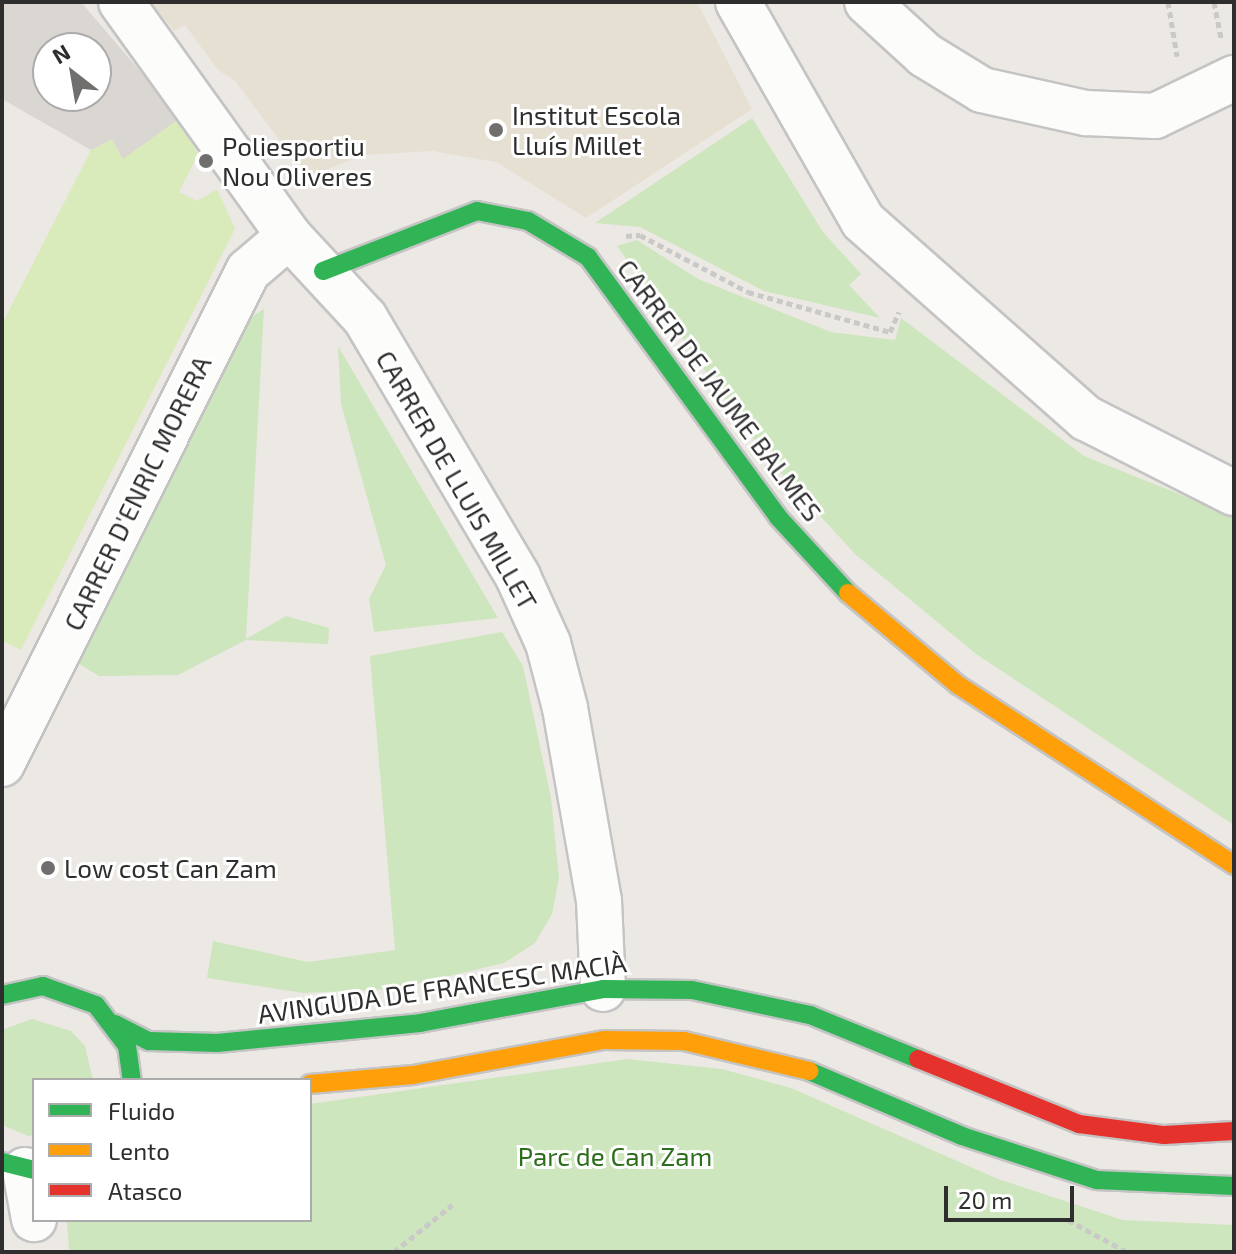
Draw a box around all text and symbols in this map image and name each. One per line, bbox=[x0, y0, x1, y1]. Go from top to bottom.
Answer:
north arrow bbox=[32, 32, 112, 112]
text: N bbox=[47, 38, 74, 68]
place label: Institut Escola Lluís Millet bbox=[512, 99, 681, 160]
marker: Institut Escola Lluís Millet bbox=[487, 121, 505, 139]
place label: Poliesportiu Nou Oliveres bbox=[222, 130, 372, 192]
marker: Poliesportiu Nou Oliveres bbox=[197, 152, 215, 170]
street label: CARRER DE JAUME BALMES bbox=[611, 253, 829, 527]
street label: CARRER DE LLUIS MILLET bbox=[370, 345, 544, 615]
street label: CARRER D'ENRIC MORERA bbox=[57, 351, 217, 635]
place label: Low cost Can Zam bbox=[64, 852, 277, 884]
marker: Low cost Can Zam bbox=[39, 859, 57, 877]
street label: AVINGUDA DE FRANCESC MACIÀ bbox=[255, 947, 629, 1029]
legend bbox=[32, 1078, 312, 1222]
text: Fluido bbox=[108, 1096, 175, 1125]
text: Lento bbox=[108, 1136, 170, 1165]
park label: Parc de Can Zam bbox=[518, 1140, 712, 1172]
scale bar bbox=[948, 1170, 1078, 1220]
text: Atasco bbox=[108, 1176, 182, 1205]
text: 20 m bbox=[958, 1185, 1012, 1214]

